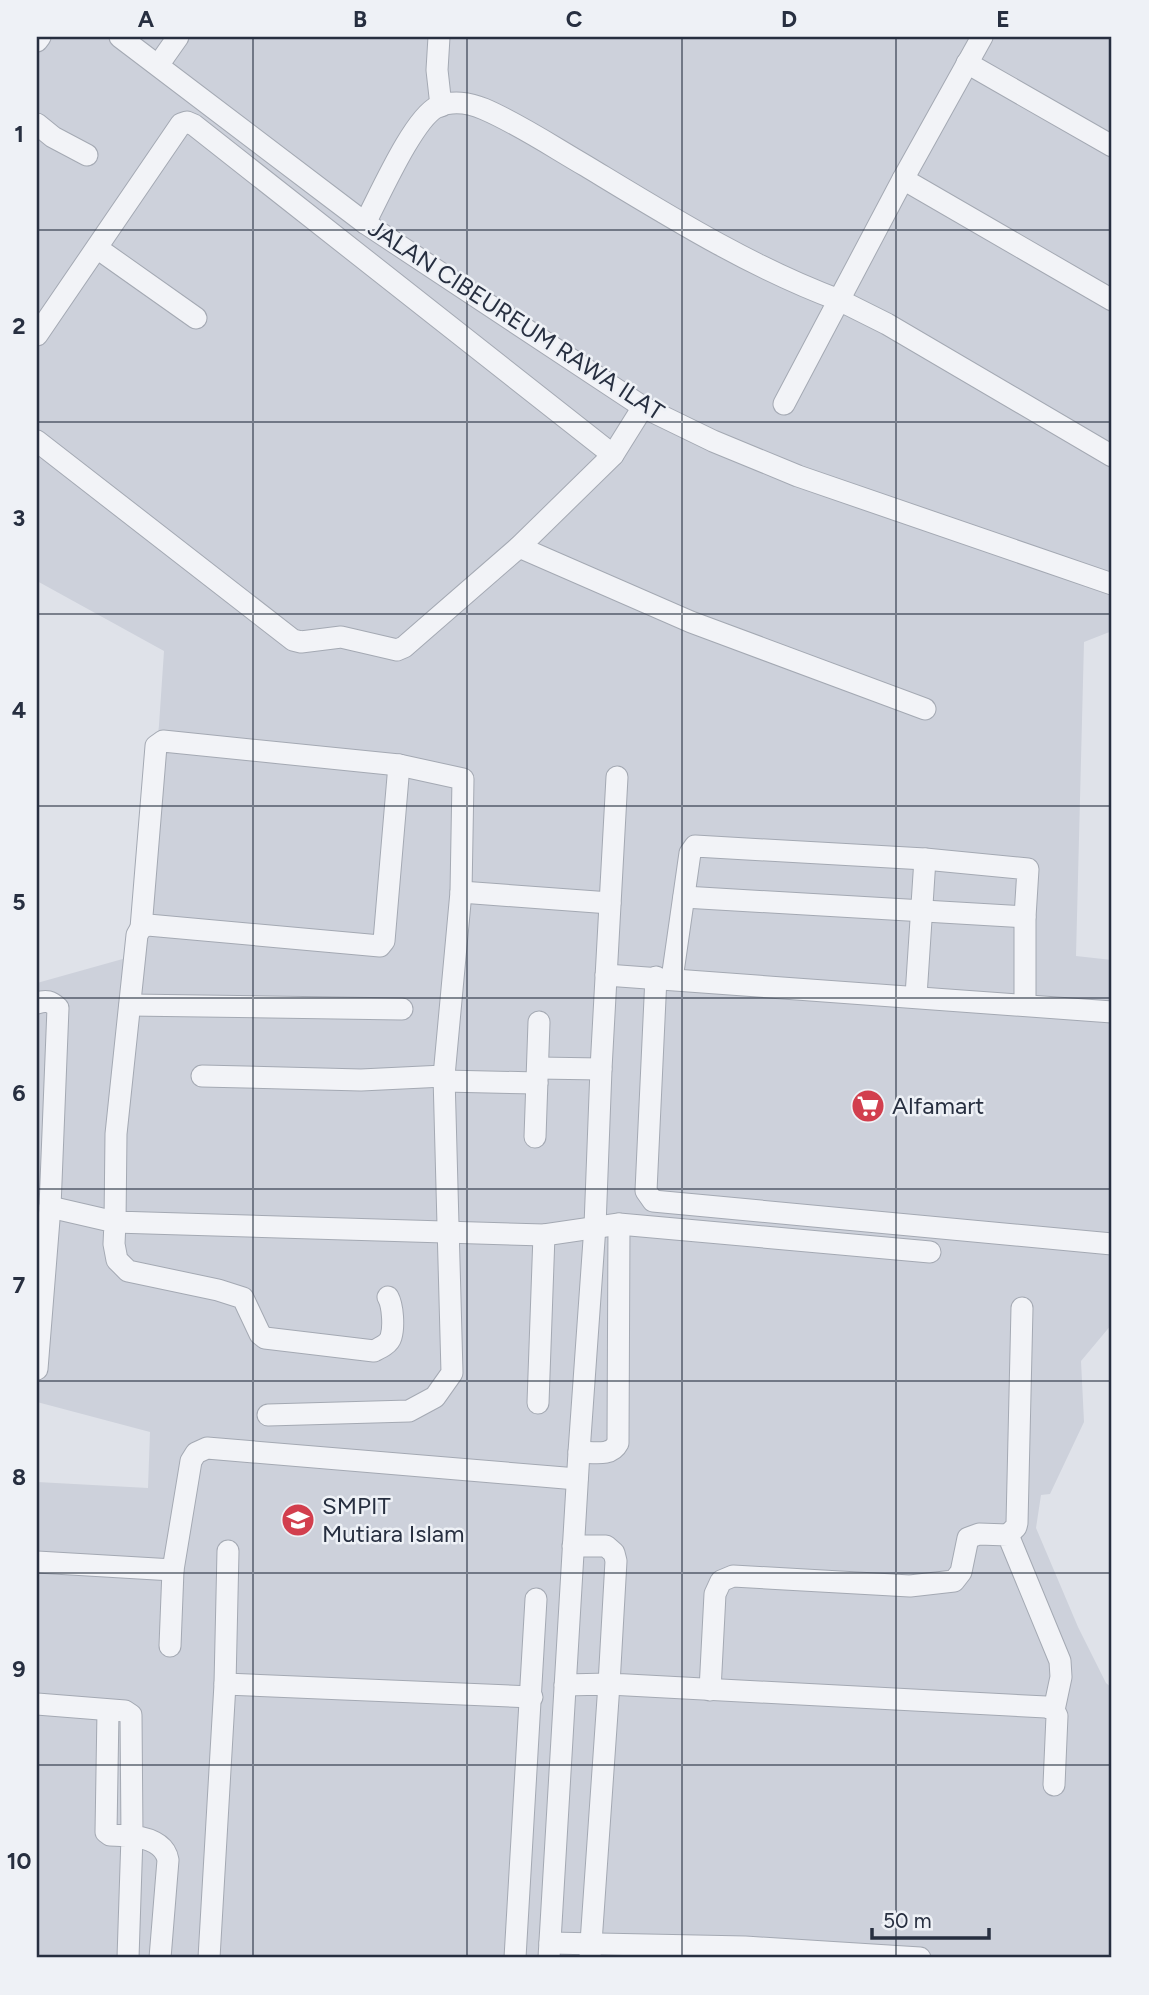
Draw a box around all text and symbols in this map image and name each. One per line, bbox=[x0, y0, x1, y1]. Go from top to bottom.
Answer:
text: A bbox=[138, 5, 155, 33]
text: B bbox=[353, 5, 367, 33]
text: C bbox=[566, 5, 583, 33]
text: D bbox=[781, 5, 797, 33]
text: E bbox=[996, 5, 1010, 33]
text: 1 bbox=[14, 120, 24, 148]
street label: JALAN CIBEUREUM RAWA ILAT bbox=[363, 213, 670, 426]
text: 2 bbox=[12, 312, 26, 340]
text: 3 bbox=[13, 504, 25, 532]
text: 4 bbox=[12, 696, 26, 724]
text: 5 bbox=[12, 888, 26, 916]
text: 6 bbox=[12, 1079, 26, 1107]
supermarket icon: Alfamart bbox=[849, 1087, 887, 1125]
place label: Alfamart bbox=[892, 1091, 984, 1120]
text: 7 bbox=[13, 1271, 26, 1299]
text: 8 bbox=[12, 1463, 26, 1491]
place label: SMPIT Mutiara Islam bbox=[322, 1491, 465, 1548]
school or university icon: SMPIT Mutiara Islam bbox=[279, 1501, 317, 1539]
text: 9 bbox=[12, 1655, 26, 1683]
text: 10 bbox=[7, 1847, 31, 1875]
scale bar bbox=[872, 1897, 990, 1941]
text: 50 m bbox=[883, 1908, 932, 1933]

